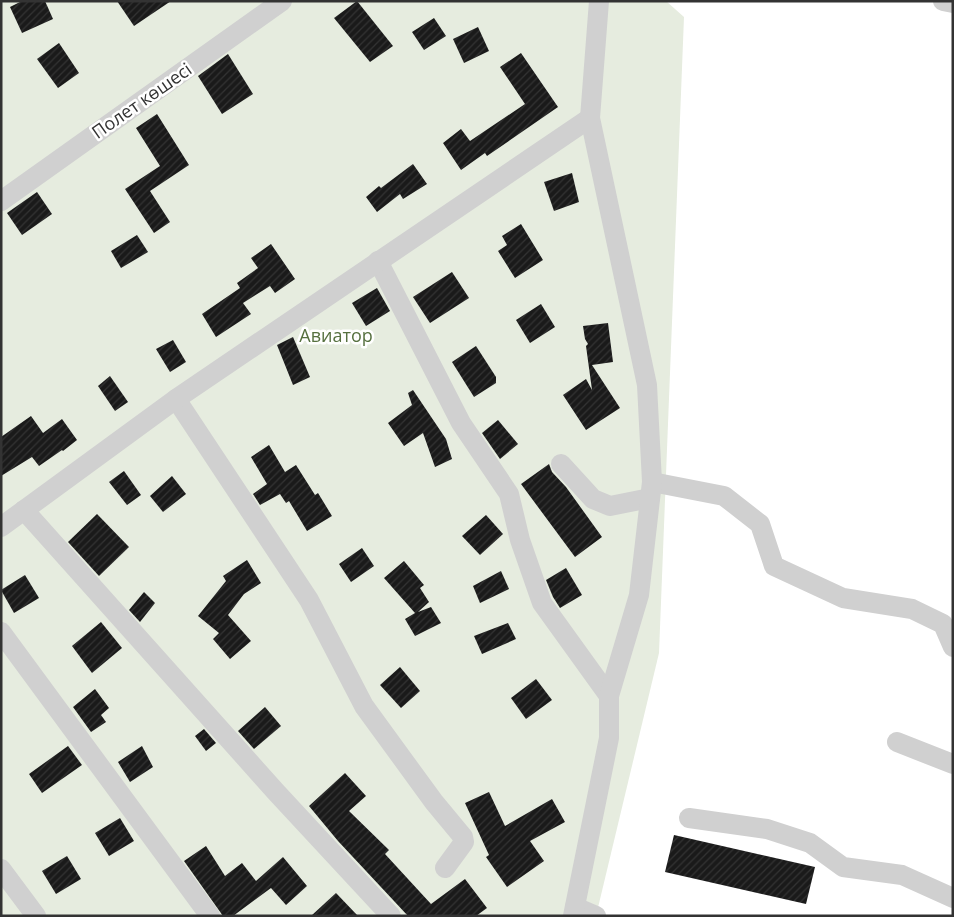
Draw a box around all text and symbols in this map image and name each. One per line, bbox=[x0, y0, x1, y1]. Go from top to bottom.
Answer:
street label: Полет көшесі bbox=[87, 57, 196, 144]
park label: Авиатор bbox=[299, 323, 373, 347]

